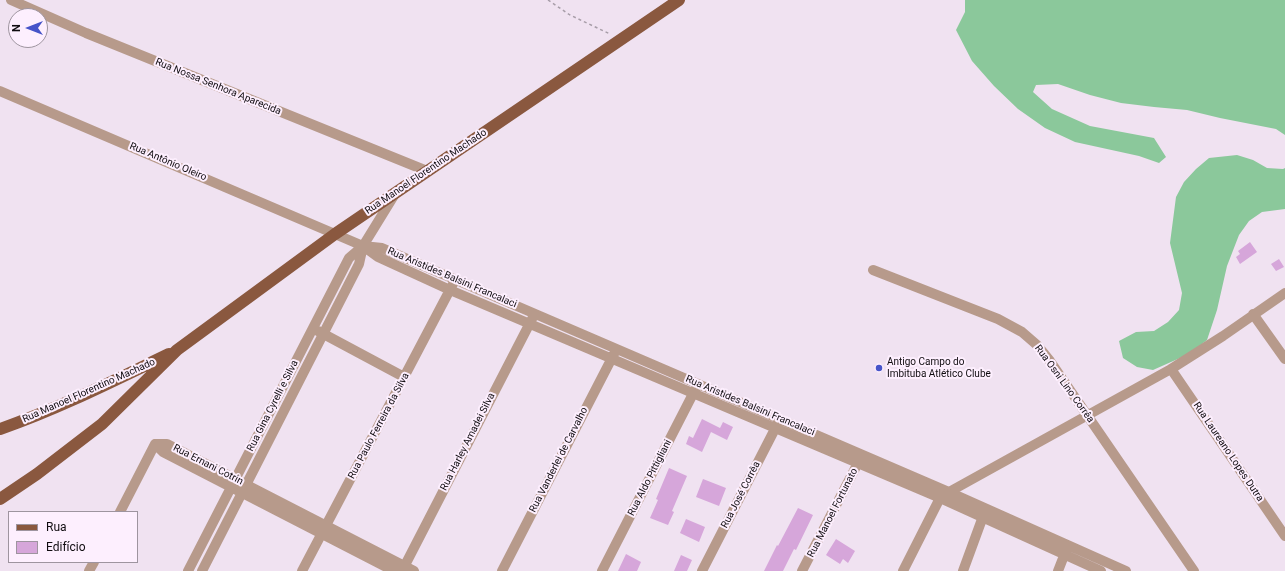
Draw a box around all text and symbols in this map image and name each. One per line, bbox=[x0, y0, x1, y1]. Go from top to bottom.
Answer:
north arrow bbox=[8, 8, 48, 48]
text: N bbox=[10, 24, 23, 32]
street label: Rua Nossa Senhora Aparecida bbox=[153, 56, 283, 118]
street label: Rua Manoel Florentino Machado bbox=[363, 127, 489, 217]
street label: Rua Antônio Oleiro bbox=[128, 140, 208, 184]
street label: Rua Aristides Balsini Francalaci bbox=[386, 245, 518, 311]
street label: Rua Osni Lino Corrêa bbox=[1032, 343, 1096, 425]
street label: Rua Manoel Florentino Machado bbox=[21, 356, 157, 426]
place label: Antigo Campo do Imbituba Atlético Clube bbox=[887, 356, 991, 380]
street label: Rua Gina Cyrelli e Silva bbox=[245, 358, 301, 454]
marker: Antigo Campo do Imbituba Atlético Clube bbox=[874, 363, 884, 373]
street label: Rua Paulo Ferreira da Silva bbox=[346, 371, 412, 481]
street label: Rua Aristides Balsini Francalaci bbox=[684, 373, 816, 439]
street label: Rua Harley Amadei Silva bbox=[438, 391, 498, 493]
street label: Rua Laureano Lopes Dutra bbox=[1190, 400, 1266, 504]
street label: Rua Vanderlei de Carvalho bbox=[527, 405, 591, 515]
street label: Rua Aldo Pittigliani bbox=[626, 438, 674, 518]
street label: Rua Ernani Cotrin bbox=[171, 442, 245, 488]
street label: Rua José Corrêa bbox=[719, 460, 763, 530]
street label: Rua Manoel Fortunato bbox=[805, 466, 861, 560]
legend bbox=[8, 511, 138, 563]
text: Rua bbox=[46, 520, 67, 534]
text: Edifício bbox=[46, 540, 86, 554]

